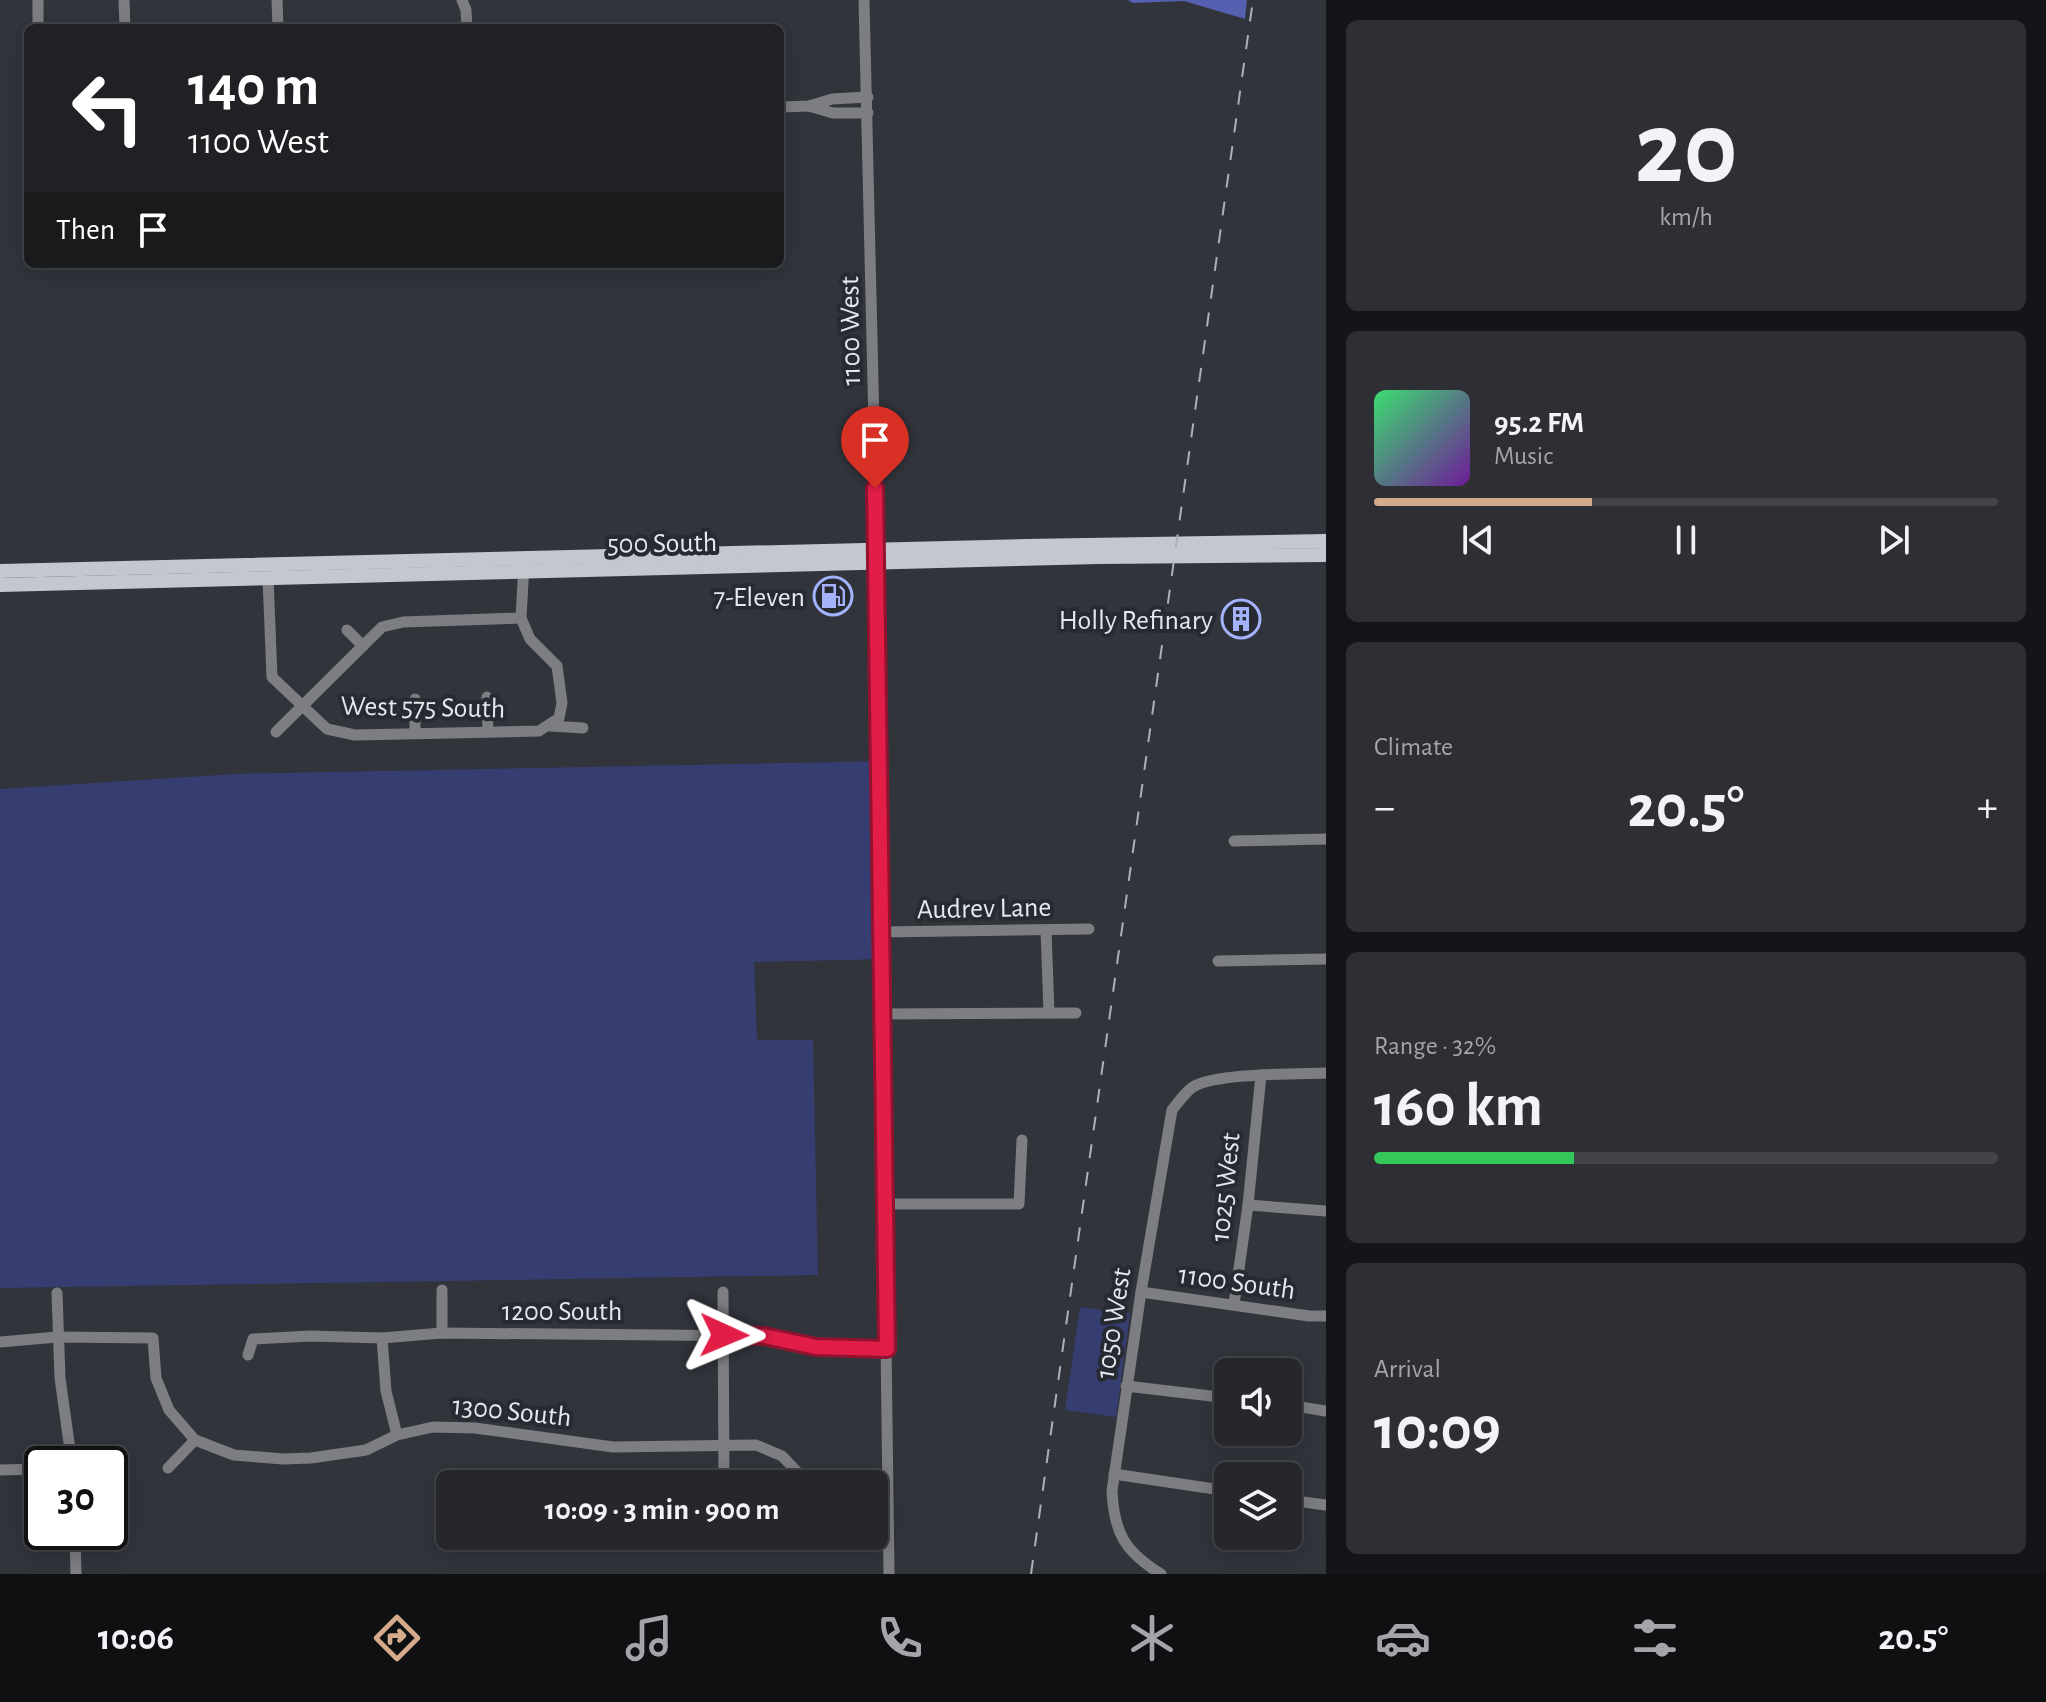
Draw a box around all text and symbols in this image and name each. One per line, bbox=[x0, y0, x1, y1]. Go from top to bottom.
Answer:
icon: left bbox=[56, 56, 160, 160]
text: 140 m bbox=[188, 59, 319, 115]
text: 20 bbox=[1634, 98, 1738, 202]
text: 1100 West bbox=[188, 124, 329, 160]
text: km/h bbox=[1659, 204, 1713, 230]
icon: arrive bbox=[131, 208, 175, 252]
text: Then bbox=[56, 215, 115, 245]
street label: 1100 West bbox=[836, 276, 866, 386]
pin bbox=[841, 406, 909, 488]
text: 95.2 FM bbox=[1494, 408, 1584, 438]
icon: arrive bbox=[853, 418, 897, 462]
text: Music bbox=[1494, 443, 1553, 469]
icon: previous bbox=[1456, 518, 1500, 562]
icon: pause bbox=[1664, 518, 1708, 562]
icon: next bbox=[1872, 518, 1916, 562]
street label: 500 South bbox=[607, 529, 717, 559]
fuel station icon: 7-Eleven bbox=[812, 575, 854, 617]
place label: 7-Eleven bbox=[713, 584, 805, 612]
building icon: Holly Refinary bbox=[1220, 598, 1262, 640]
place label: Holly Refinary bbox=[1059, 607, 1213, 635]
street label: West 575 South bbox=[340, 693, 505, 723]
text: Climate bbox=[1374, 734, 1453, 760]
text: 20.5° bbox=[1628, 778, 1744, 838]
text: − bbox=[1374, 786, 1395, 830]
text: + bbox=[1977, 786, 1998, 830]
street label: Audrev Lane bbox=[917, 894, 1051, 924]
text: Range · 32% bbox=[1374, 1033, 1496, 1059]
text: 160 km bbox=[1374, 1077, 1543, 1137]
street label: 1025 West bbox=[1206, 1131, 1246, 1243]
street label: 1100 South bbox=[1177, 1261, 1297, 1305]
street label: 1050 West bbox=[1091, 1266, 1137, 1381]
position arrow bbox=[682, 1293, 766, 1377]
street label: 1200 South bbox=[502, 1298, 622, 1326]
text: Arrival bbox=[1374, 1356, 1441, 1382]
map controls bbox=[1214, 1358, 1302, 1550]
button: sound bbox=[1214, 1358, 1302, 1446]
street label: 1300 South bbox=[451, 1392, 573, 1432]
text: 10:09 bbox=[1374, 1400, 1501, 1460]
speed limit sign: 30 bbox=[24, 1446, 128, 1550]
button: layers bbox=[1214, 1462, 1302, 1550]
text: 10:09 · 3 min · 900 m bbox=[544, 1495, 780, 1525]
icon: directions bbox=[369, 1610, 425, 1666]
icon: music bbox=[621, 1610, 677, 1666]
icon: phone bbox=[872, 1610, 928, 1666]
icon: climate bbox=[1124, 1610, 1180, 1666]
icon: car bbox=[1375, 1610, 1431, 1666]
icon: filters bbox=[1627, 1610, 1683, 1666]
text: 10:06 bbox=[98, 1620, 174, 1656]
text: 20.5° bbox=[1878, 1620, 1948, 1656]

